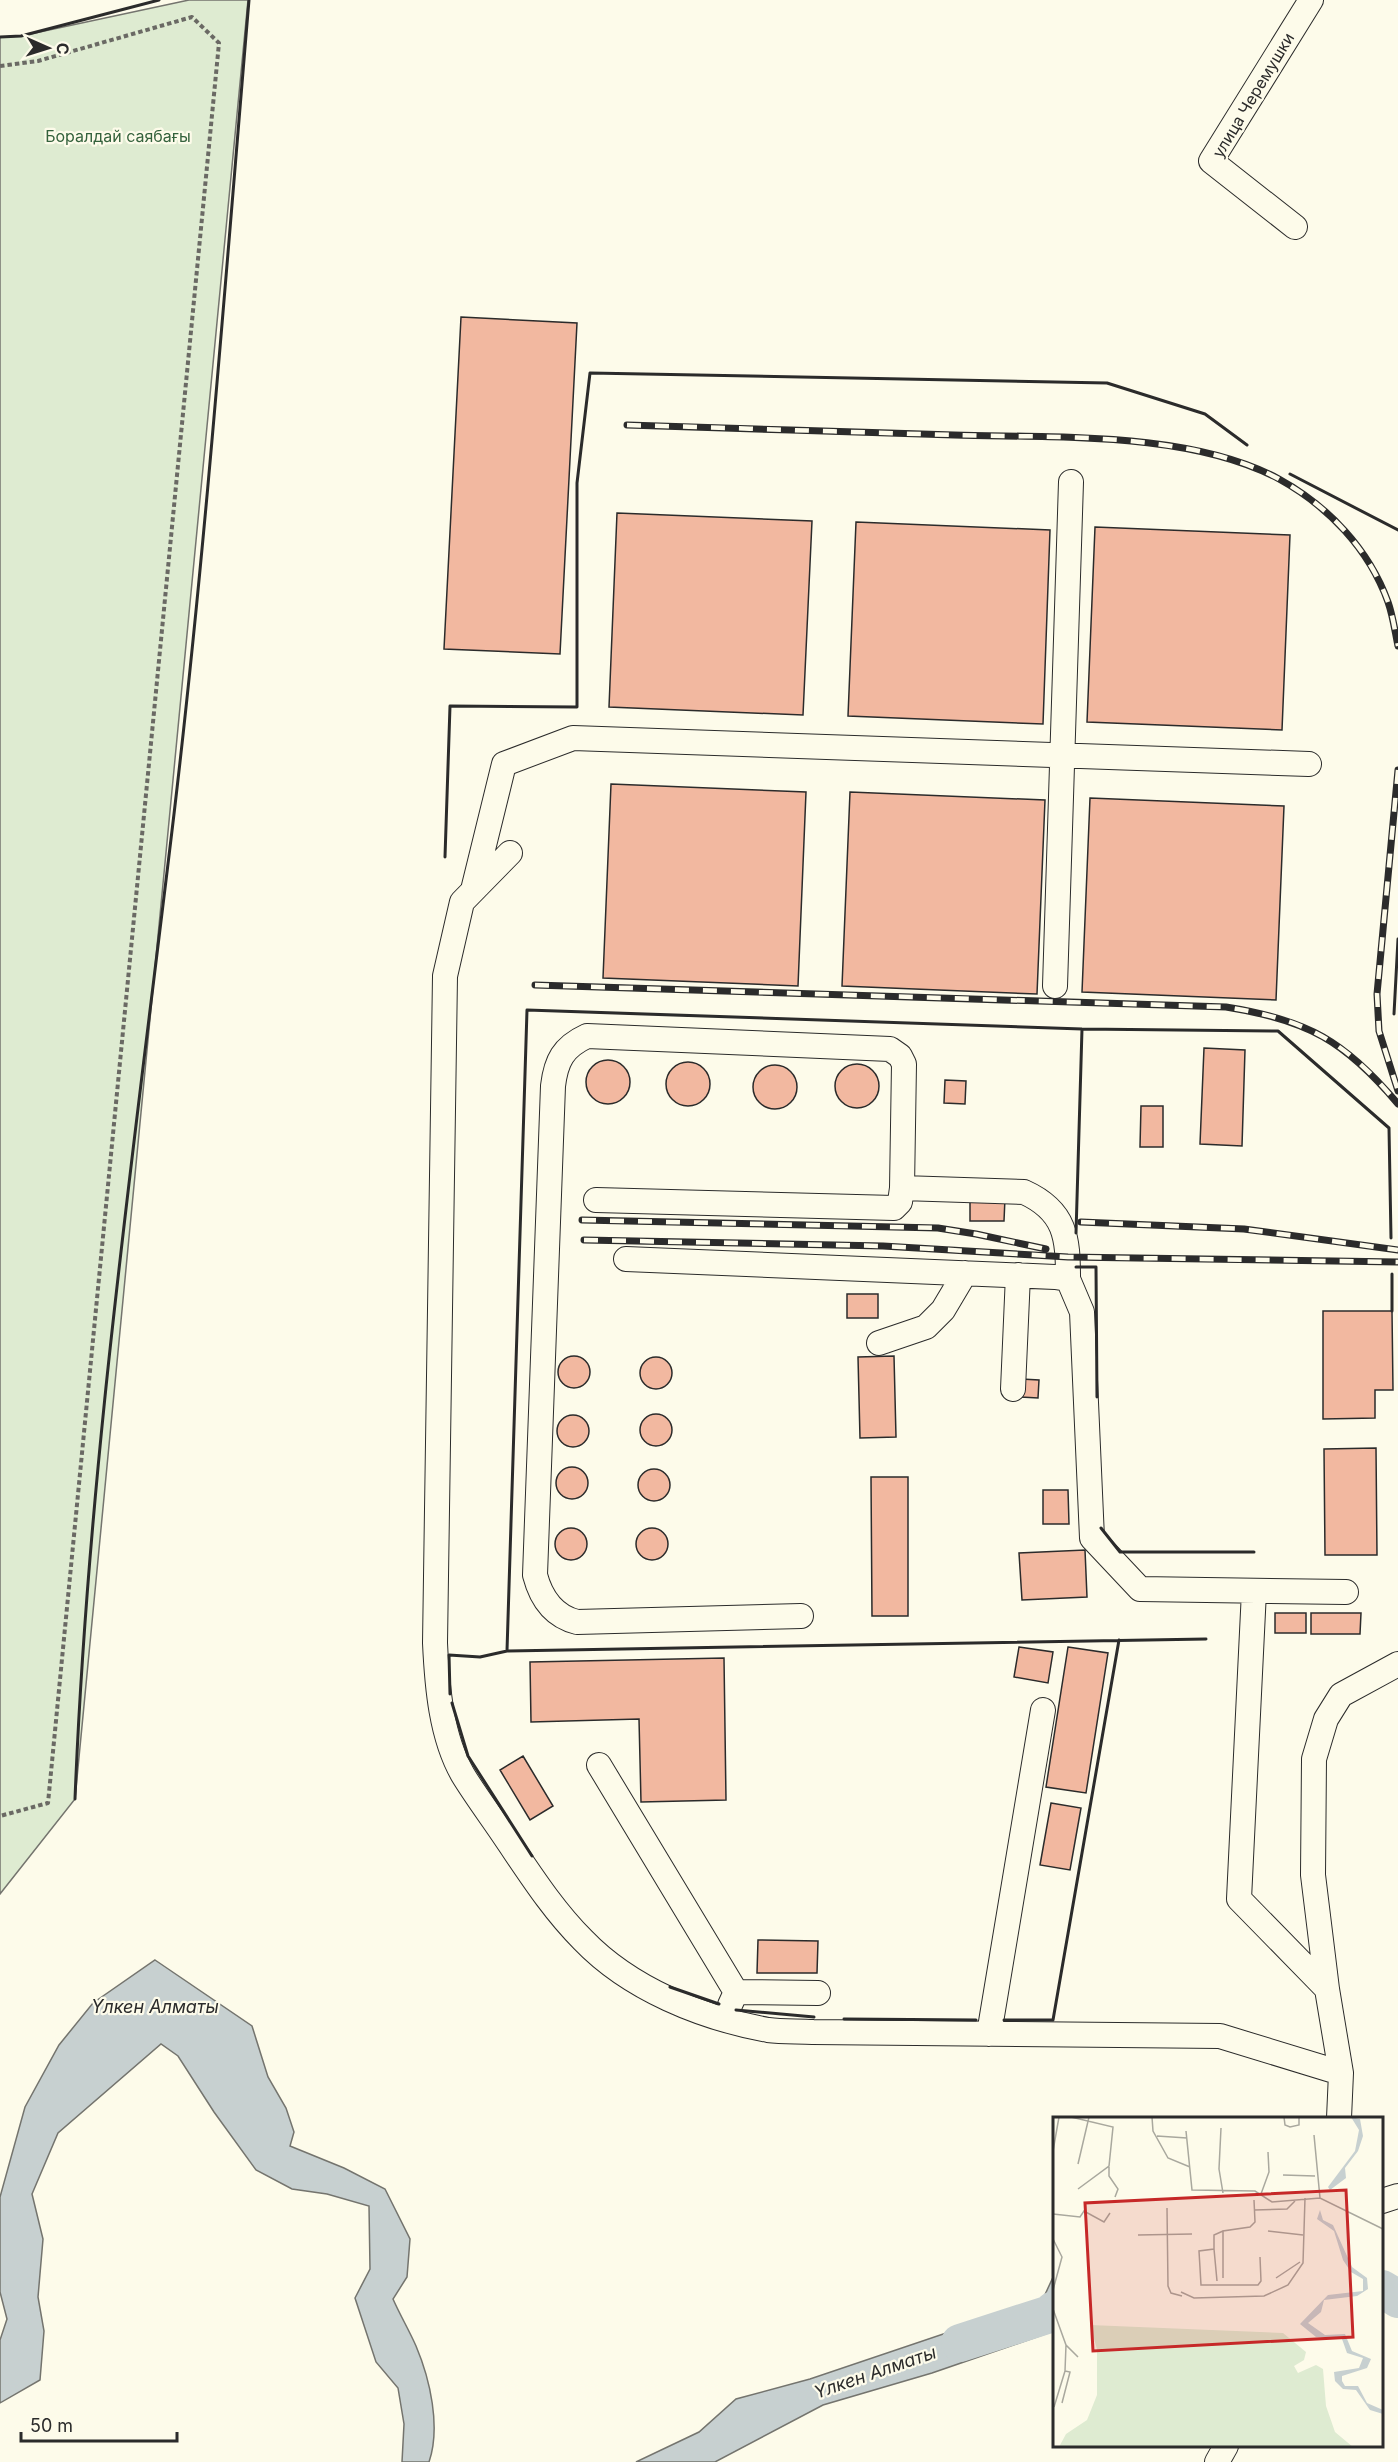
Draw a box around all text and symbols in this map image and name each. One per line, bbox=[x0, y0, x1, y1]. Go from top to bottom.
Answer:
north arrow bbox=[18, 18, 78, 78]
street label: улица Черемушки bbox=[1208, 29, 1298, 161]
text: С bbox=[53, 42, 73, 55]
park label: Боралдай саябағы bbox=[45, 126, 191, 146]
water label: Үлкен Алматы bbox=[91, 1996, 219, 2017]
inset map bbox=[1053, 2117, 1383, 2447]
water label: Үлкен Алматы bbox=[811, 2341, 939, 2403]
scale bar bbox=[21, 2405, 177, 2443]
text: 50 m bbox=[30, 2415, 73, 2436]

